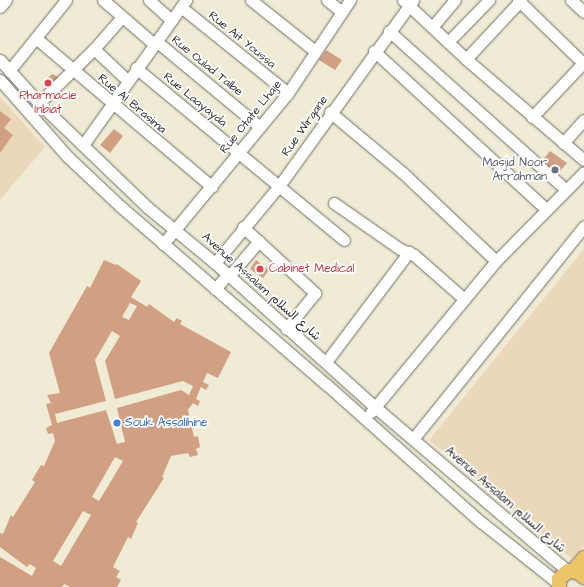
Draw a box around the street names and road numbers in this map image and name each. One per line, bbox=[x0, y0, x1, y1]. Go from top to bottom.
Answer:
street label: Rue Ait Youssa bbox=[205, 8, 279, 72]
street label: Rue Oulad Talbe bbox=[168, 33, 246, 99]
street label: Rue Laayayda bbox=[160, 70, 230, 130]
street label: Rue Al Brasima bbox=[95, 71, 169, 137]
street label: Rue Otate Lhaje bbox=[217, 77, 285, 157]
street label: Rue Wirgane bbox=[279, 93, 331, 159]
street label: Avenue Assalam شارع السلام bbox=[199, 230, 323, 344]
street label: Avenue Assalam شارع السلام bbox=[442, 444, 568, 556]

